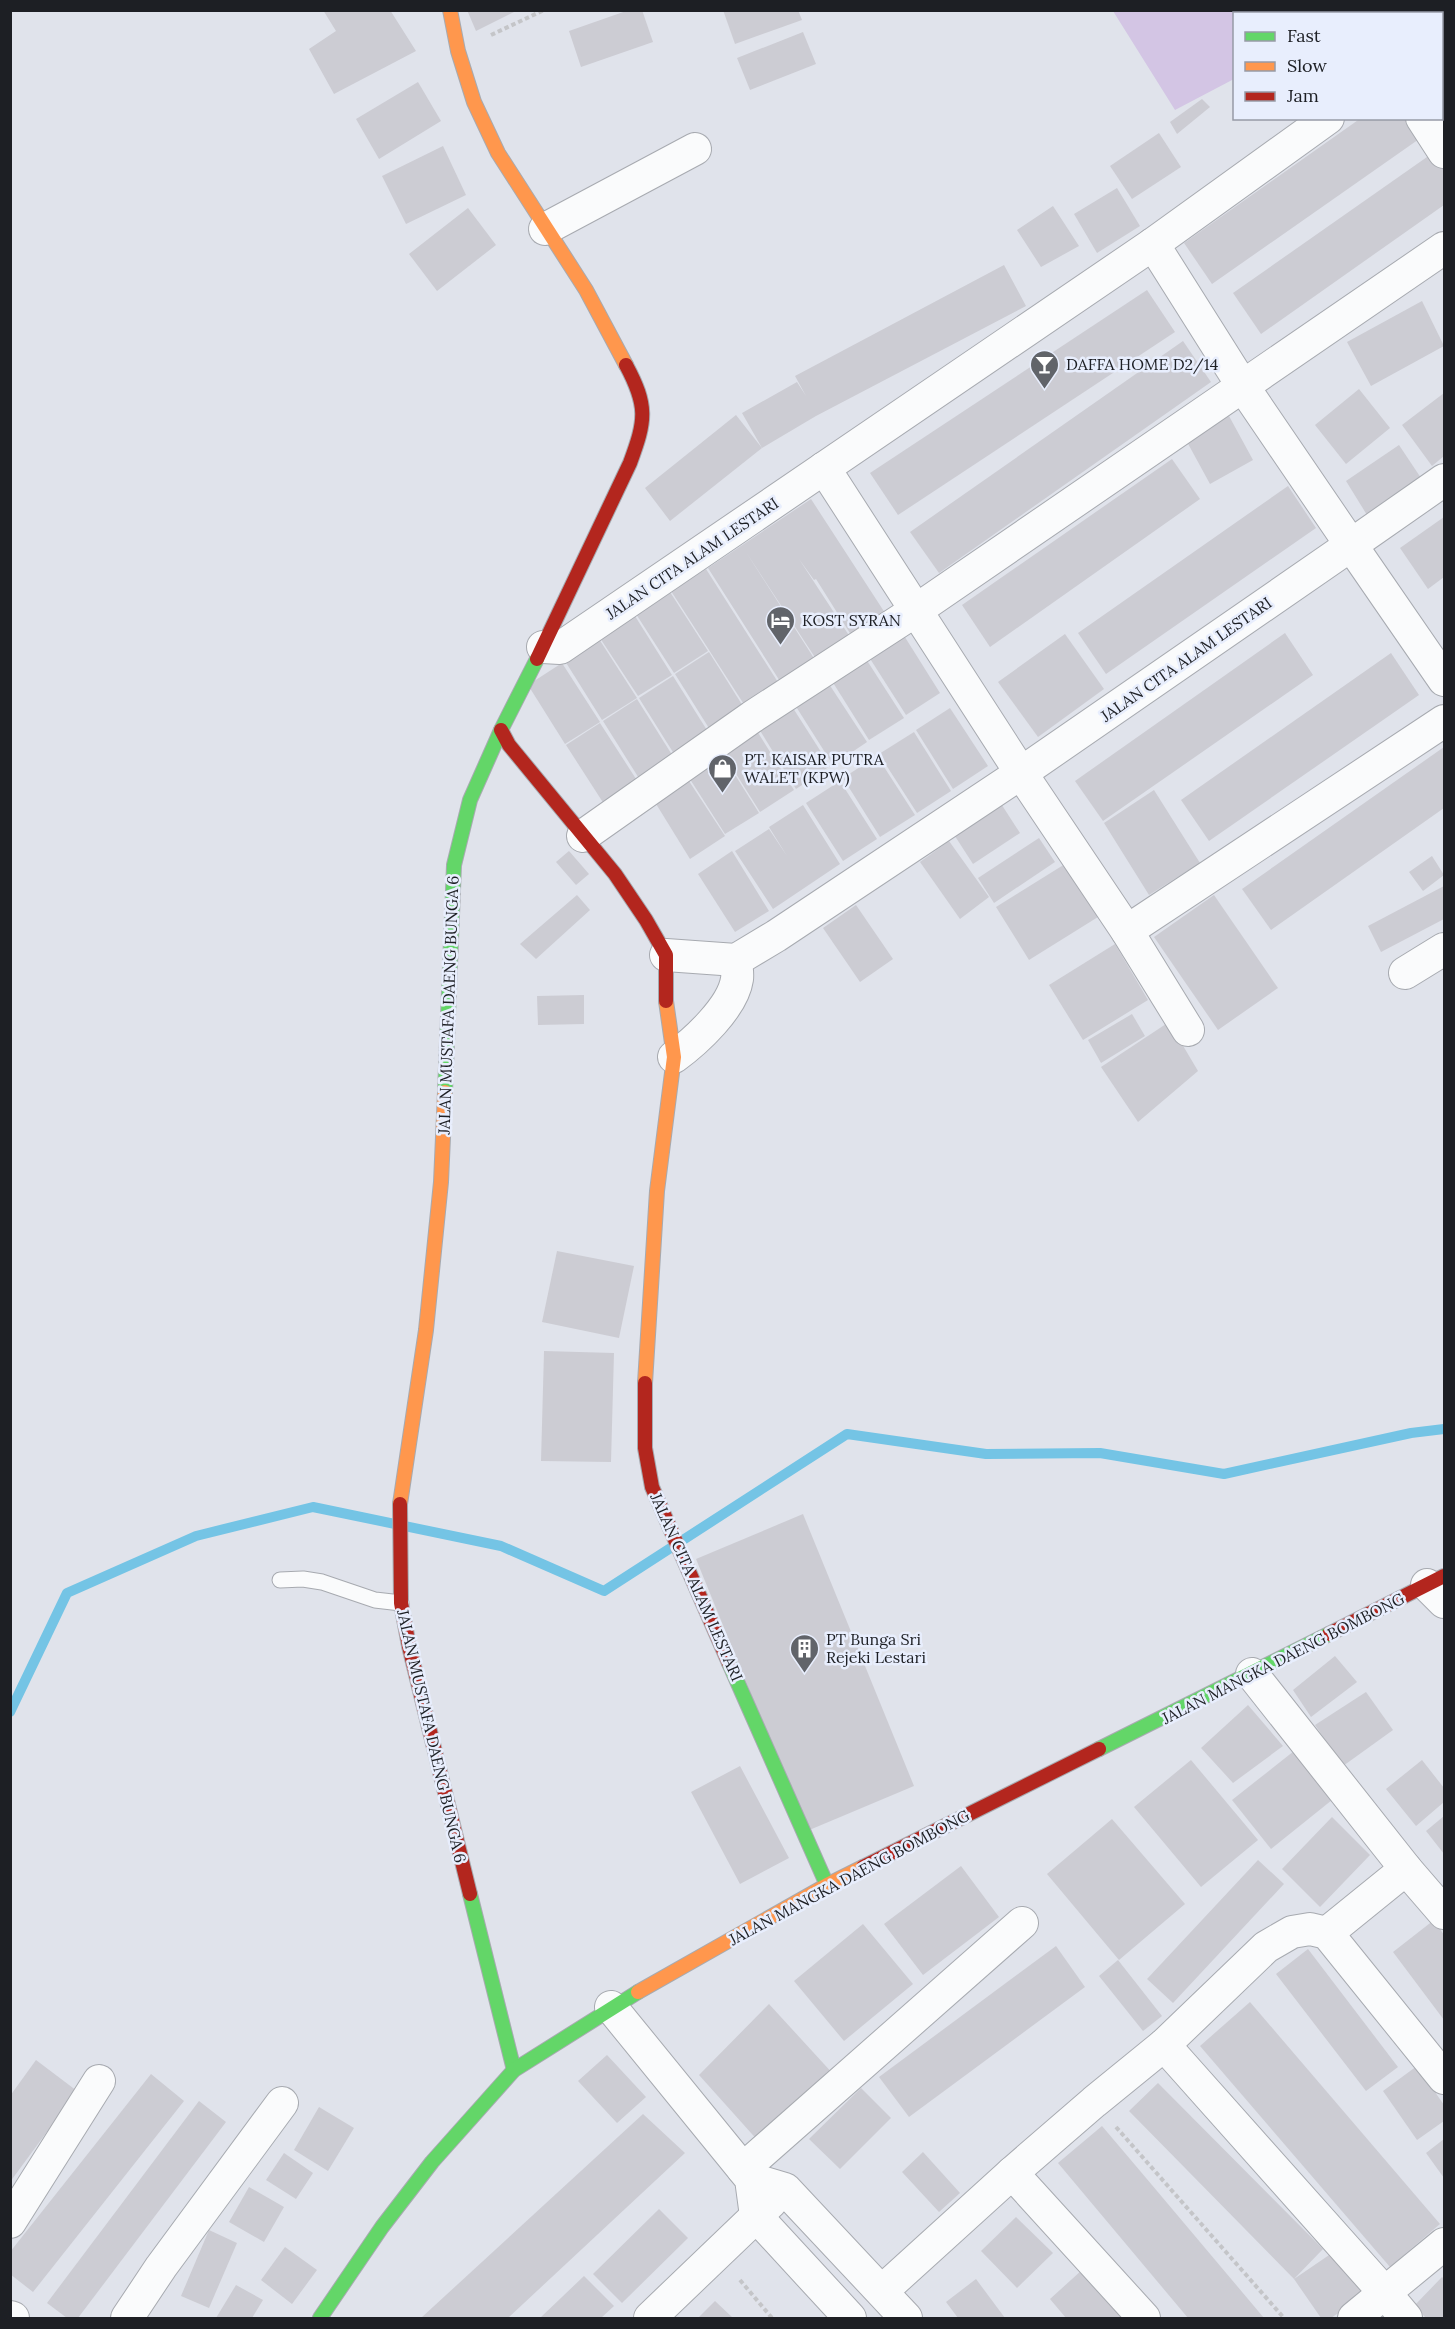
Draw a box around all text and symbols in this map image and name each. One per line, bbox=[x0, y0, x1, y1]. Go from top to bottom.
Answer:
legend bbox=[1233, 12, 1443, 120]
text: Fast bbox=[1287, 24, 1321, 47]
text: Slow bbox=[1287, 54, 1327, 77]
text: Jam bbox=[1286, 84, 1319, 107]
bar icon: DAFFA HOME D2/14 bbox=[1029, 348, 1061, 390]
place label: DAFFA HOME D2/14 bbox=[1066, 354, 1219, 375]
street label: JALAN CITA ALAM LESTARI bbox=[601, 493, 782, 624]
street label: JALAN CITA ALAM LESTARI bbox=[1096, 592, 1275, 726]
hotel icon: KOST SYRAN bbox=[765, 604, 797, 646]
place label: KOST SYRAN bbox=[802, 610, 901, 630]
place label: PT. KAISAR PUTRA WALET (KPW) bbox=[744, 749, 885, 788]
shop icon: PT. KAISAR PUTRA WALET (KPW) bbox=[707, 752, 739, 794]
street label: JALAN MUSTAFA DAENG BUNGA 6 bbox=[433, 875, 463, 1136]
street label: JALAN CITA ALAM LESTARI bbox=[646, 1489, 748, 1684]
street label: JALAN MANGKA DAENG BOMBONG bbox=[1157, 1588, 1408, 1729]
street label: JALAN MUSTAFA DAENG BUNGA 6 bbox=[393, 1606, 471, 1865]
place label: PT Bunga Sri Rejeki Lestari bbox=[826, 1629, 926, 1667]
building icon: PT Bunga Sri Rejeki Lestari bbox=[789, 1632, 821, 1674]
street label: JALAN MANGKA DAENG BOMBONG bbox=[724, 1805, 973, 1950]

